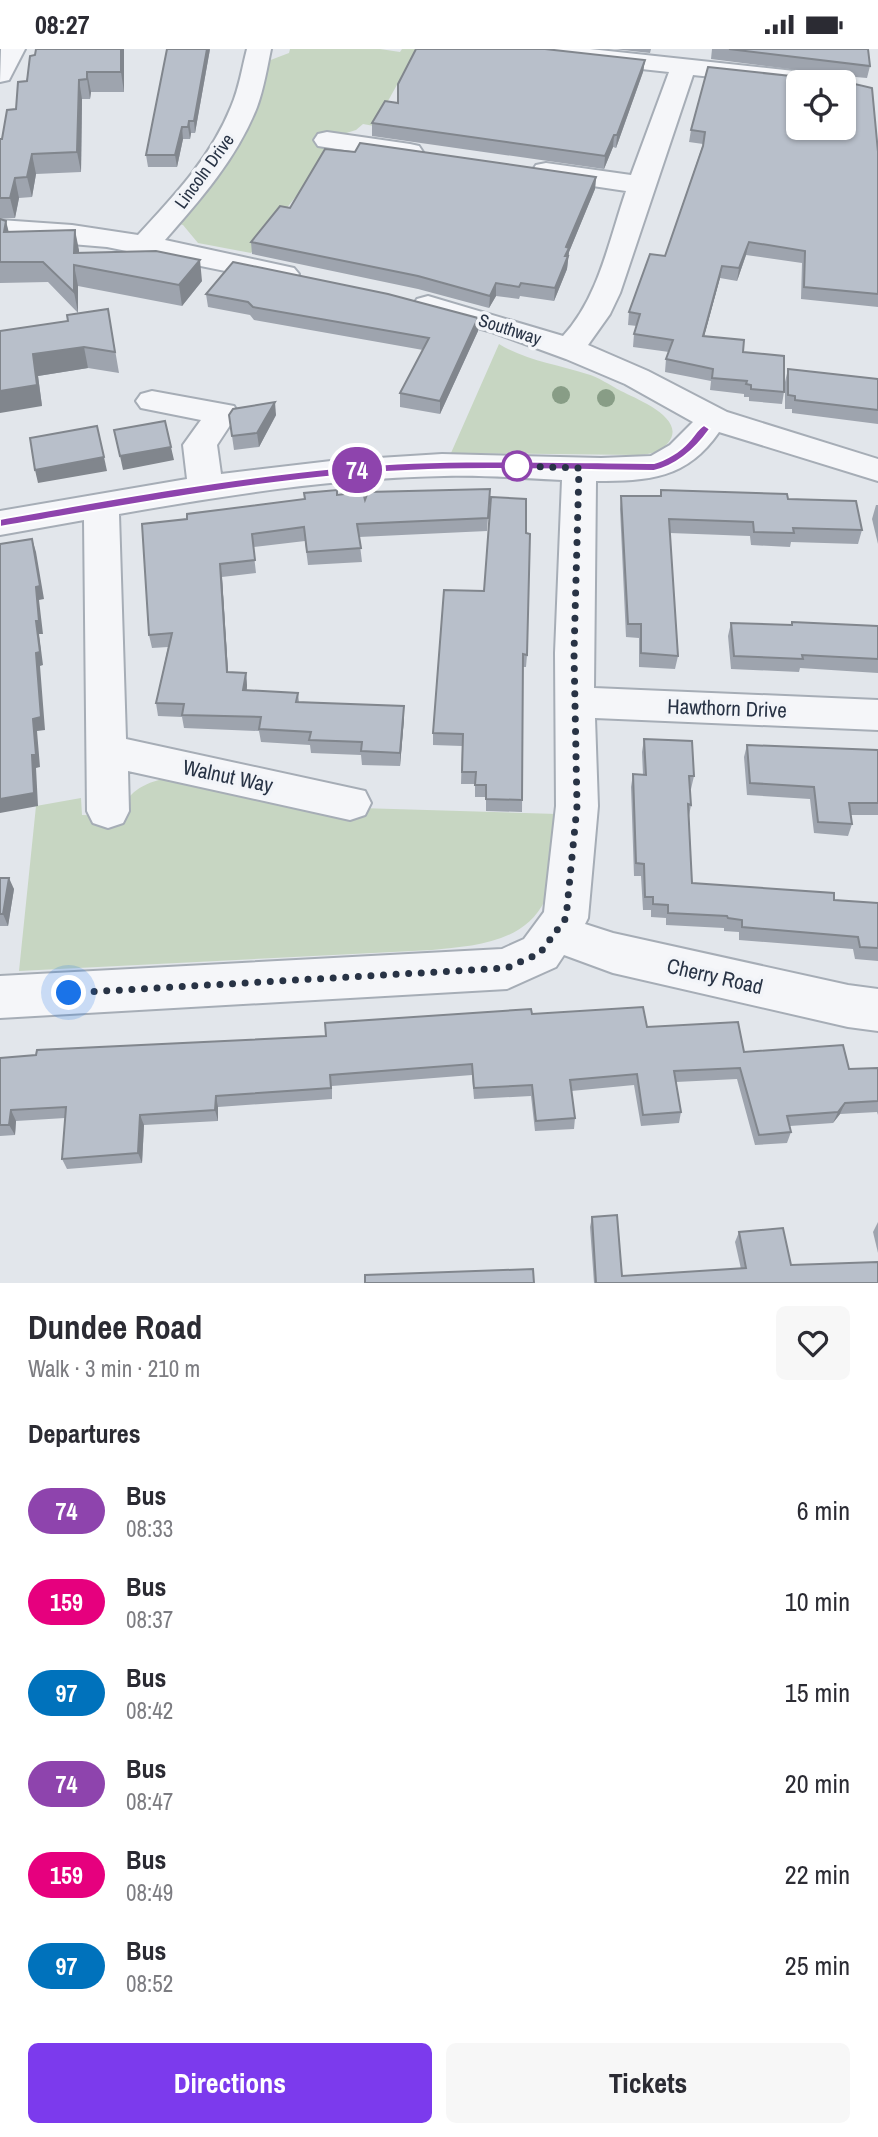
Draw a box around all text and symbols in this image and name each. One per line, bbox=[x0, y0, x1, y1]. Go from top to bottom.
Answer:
text: 08:27 bbox=[35, 7, 90, 42]
map controls bbox=[786, 70, 856, 140]
button: locate bbox=[786, 70, 856, 140]
street label: Lincoln Drive bbox=[168, 128, 240, 214]
street label: Southway bbox=[475, 307, 545, 351]
line badge: 74 bbox=[326, 447, 388, 493]
unlabelled marker bbox=[502, 451, 532, 481]
text: 74 bbox=[346, 454, 368, 486]
street label: Hawthorn Drive bbox=[667, 691, 787, 725]
street label: Walnut Way bbox=[180, 752, 276, 800]
street label: Cherry Road bbox=[664, 951, 766, 1001]
your location bbox=[51, 975, 86, 1010]
text: Dundee Road bbox=[28, 1305, 202, 1349]
button: heart bbox=[776, 1306, 850, 1380]
text: Walk · 3 min · 210 m bbox=[28, 1353, 200, 1384]
text: Departures bbox=[28, 1416, 141, 1451]
text: Bus bbox=[126, 1478, 166, 1513]
text: 6 min bbox=[797, 1493, 850, 1528]
text: 74 bbox=[56, 1495, 77, 1527]
text: 08:33 bbox=[126, 1513, 173, 1544]
text: Bus bbox=[126, 1569, 166, 1604]
text: 10 min bbox=[785, 1584, 850, 1619]
text: 159 bbox=[50, 1586, 83, 1618]
text: 08:37 bbox=[126, 1604, 173, 1635]
text: Bus bbox=[126, 1660, 166, 1695]
text: 15 min bbox=[785, 1675, 850, 1710]
text: 97 bbox=[56, 1677, 77, 1709]
text: 08:42 bbox=[126, 1695, 173, 1726]
text: Bus bbox=[126, 1751, 166, 1786]
text: 20 min bbox=[785, 1766, 850, 1801]
text: 74 bbox=[56, 1768, 77, 1800]
text: 08:47 bbox=[126, 1786, 173, 1817]
text: Bus bbox=[126, 1842, 166, 1877]
text: 22 min bbox=[785, 1857, 850, 1892]
text: 159 bbox=[50, 1859, 83, 1891]
text: 08:49 bbox=[126, 1877, 173, 1908]
text: Bus bbox=[126, 1933, 166, 1968]
text: 25 min bbox=[785, 1948, 850, 1983]
text: 97 bbox=[56, 1950, 77, 1982]
text: 08:52 bbox=[126, 1968, 173, 1999]
button: Directions bbox=[28, 2043, 432, 2123]
button: Tickets bbox=[446, 2043, 850, 2123]

